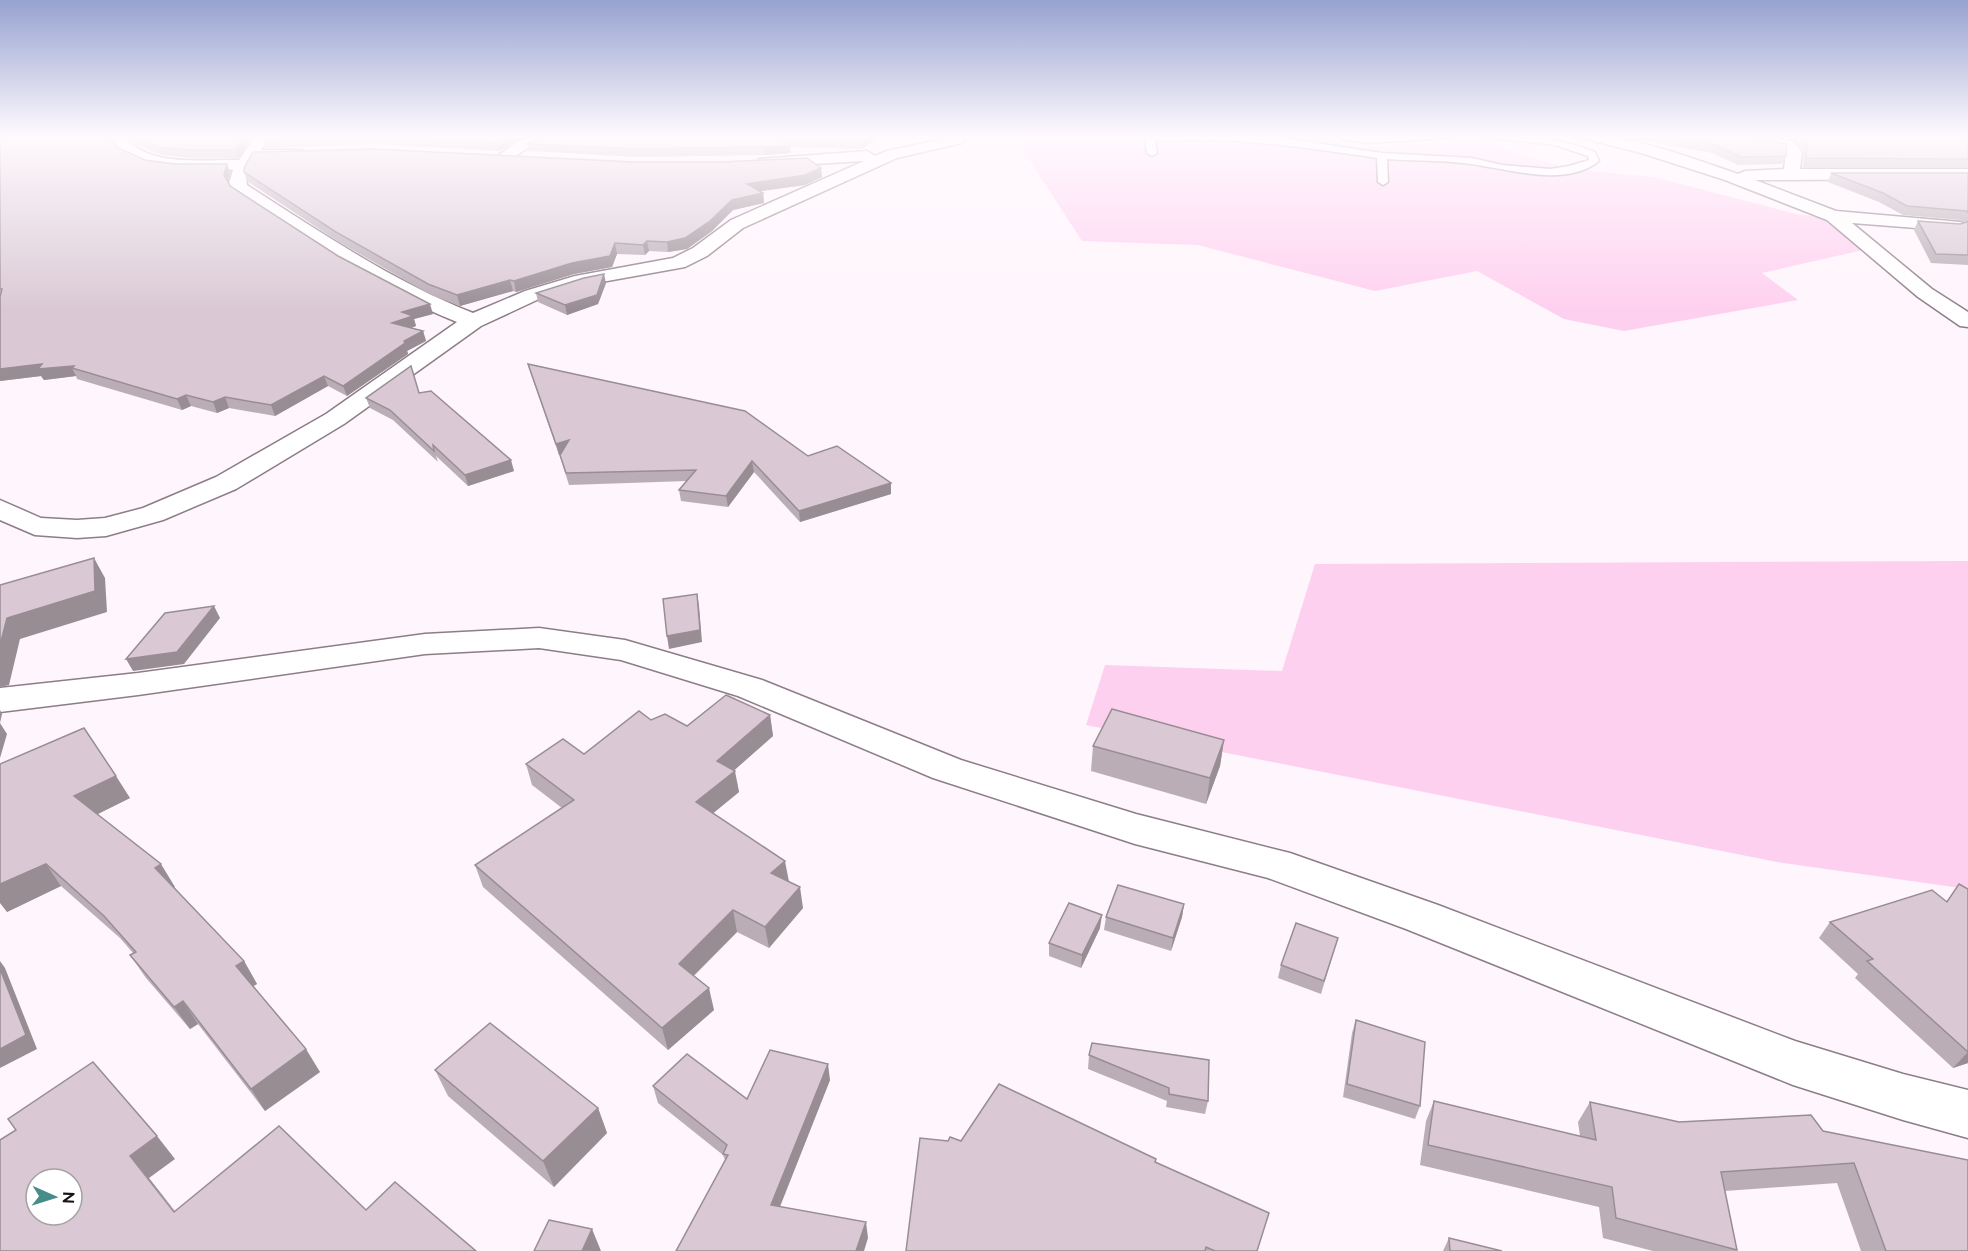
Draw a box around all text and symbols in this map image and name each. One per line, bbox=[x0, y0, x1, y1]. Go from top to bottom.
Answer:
north arrow bbox=[24, 1167, 84, 1227]
text: N bbox=[59, 1191, 78, 1204]

